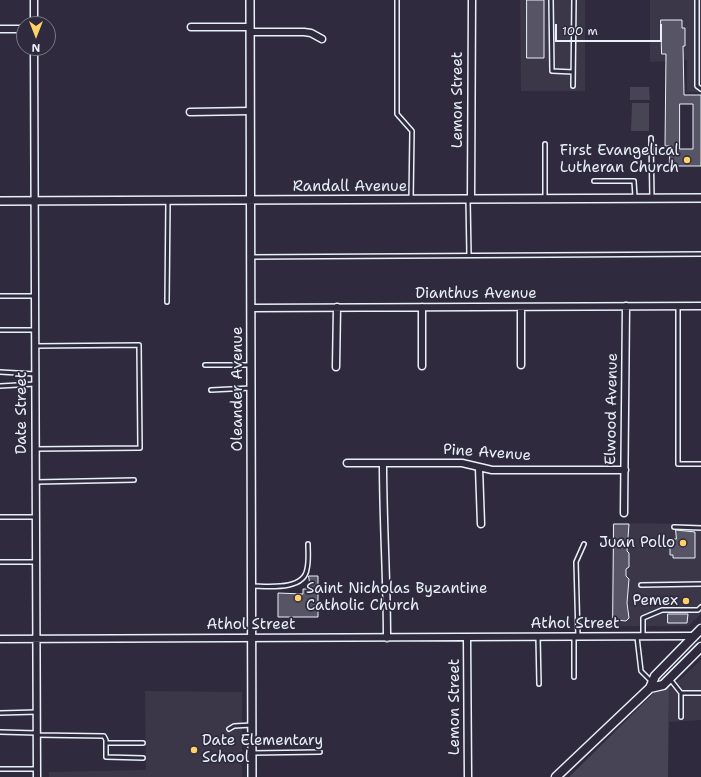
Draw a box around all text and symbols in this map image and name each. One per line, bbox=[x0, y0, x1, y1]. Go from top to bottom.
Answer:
north arrow bbox=[16, 16, 56, 56]
scale bar bbox=[557, 16, 664, 42]
text: 100 m bbox=[562, 23, 598, 39]
text: N bbox=[32, 40, 40, 55]
street label: Lemon Street bbox=[449, 52, 467, 148]
place label: First Evangelical Lutheran Church bbox=[560, 142, 679, 177]
marker: First Evangelical Lutheran Church bbox=[682, 155, 692, 165]
street label: Randall Avenue bbox=[293, 178, 407, 196]
street label: Dianthus Avenue bbox=[415, 285, 537, 303]
street label: Oleander Avenue bbox=[229, 327, 247, 451]
street label: Elwood Avenue bbox=[602, 353, 622, 465]
street label: Date Street bbox=[13, 372, 31, 454]
street label: Pine Avenue bbox=[442, 441, 532, 465]
place label: Juan Pollo bbox=[599, 534, 675, 552]
marker: Juan Pollo bbox=[678, 538, 688, 548]
place label: Saint Nicholas Byzantine Catholic Church bbox=[306, 580, 487, 615]
place label: Pemex bbox=[632, 592, 678, 610]
marker: Saint Nicholas Byzantine Catholic Church bbox=[293, 593, 303, 603]
marker: Pemex bbox=[681, 596, 691, 606]
street label: Athol Street bbox=[530, 615, 620, 633]
street label: Athol Street bbox=[206, 616, 296, 634]
street label: Lemon Street bbox=[446, 659, 464, 755]
place label: Date Elementary School bbox=[202, 732, 323, 767]
marker: Date Elementary School bbox=[189, 745, 199, 755]

